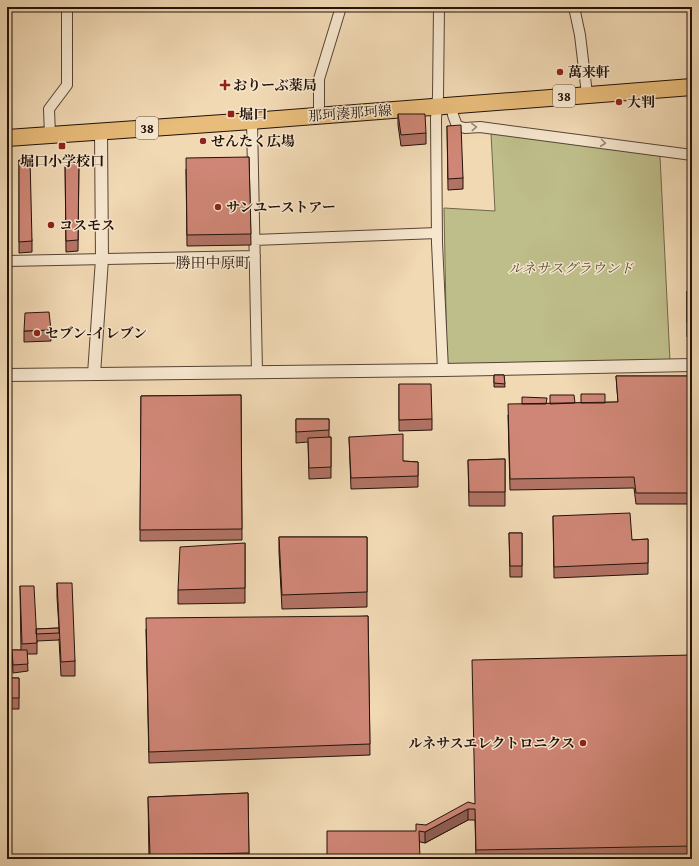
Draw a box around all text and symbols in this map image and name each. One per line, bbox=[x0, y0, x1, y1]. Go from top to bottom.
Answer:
place label: 萬来軒 bbox=[568, 62, 610, 82]
marker: 萬来軒 bbox=[555, 67, 565, 77]
place label: おりーぶ薬局 bbox=[233, 75, 317, 95]
marker: おりーぶ薬局 bbox=[220, 80, 230, 90]
road number: 38 bbox=[553, 85, 575, 107]
place label: 大判 bbox=[627, 92, 655, 112]
marker: 大判 bbox=[614, 97, 624, 107]
street label: 那珂湊那珂線 bbox=[307, 100, 393, 126]
place label: 堀口 bbox=[239, 104, 267, 124]
marker: 堀口 bbox=[226, 109, 236, 119]
road number: 38 bbox=[136, 117, 158, 139]
one-way arrow bbox=[471, 123, 477, 132]
place label: せんたく広場 bbox=[211, 131, 295, 151]
marker: せんたく広場 bbox=[198, 136, 208, 146]
one-way arrow bbox=[600, 138, 606, 147]
marker: 堀口小学校口 bbox=[57, 141, 67, 151]
place label: 堀口小学校口 bbox=[20, 151, 104, 171]
place label: サンユーストアー bbox=[226, 197, 336, 217]
marker: サンユーストアー bbox=[213, 202, 223, 212]
place label: コスモス bbox=[59, 215, 115, 235]
marker: コスモス bbox=[46, 220, 56, 230]
district label: 勝田中原町 bbox=[175, 252, 251, 273]
park label: ルネサスグラウンド bbox=[508, 258, 635, 278]
place label: セブン-イレブン bbox=[45, 323, 147, 343]
marker: セブン-イレブン bbox=[32, 328, 42, 338]
place label: ルネサスエレクトロニクス bbox=[408, 733, 575, 753]
marker: ルネサスエレクトロニクス bbox=[578, 738, 588, 748]

